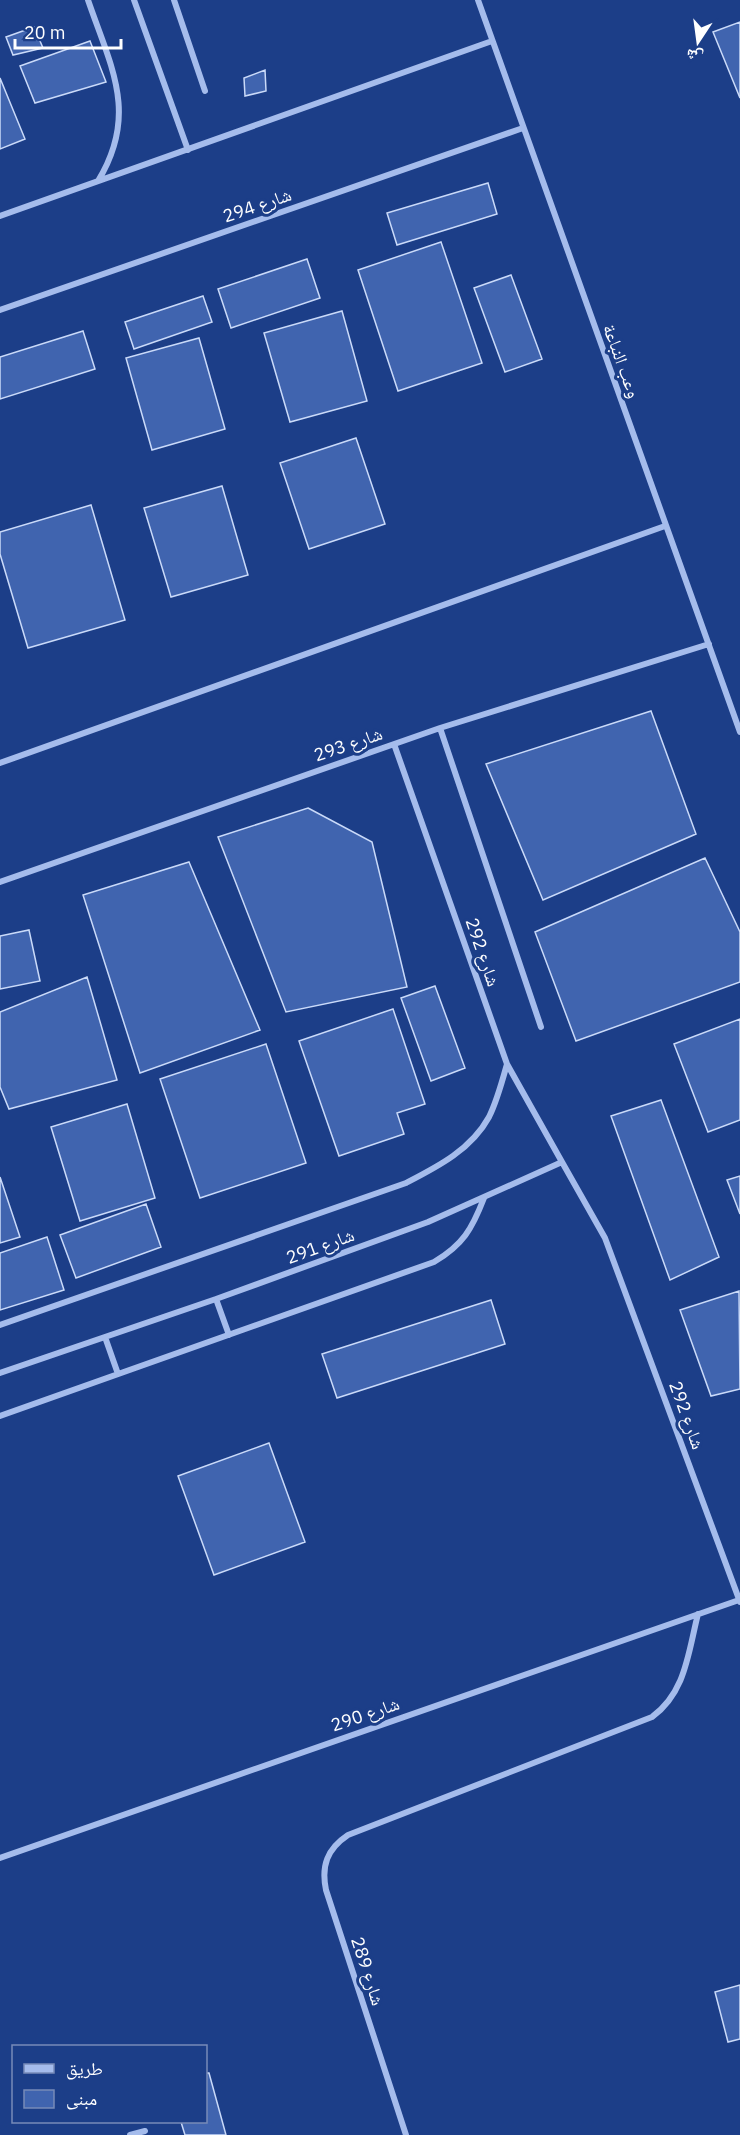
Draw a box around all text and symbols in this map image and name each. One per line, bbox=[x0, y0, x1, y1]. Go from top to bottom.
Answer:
scale bar bbox=[15, 12, 122, 50]
north arrow bbox=[668, 12, 728, 72]
text: 20 m bbox=[24, 21, 66, 44]
text: ش bbox=[684, 45, 705, 68]
street label: شارع 294 bbox=[220, 183, 294, 227]
street label: وعب النباعة bbox=[598, 321, 646, 401]
street label: شارع 293 bbox=[311, 722, 385, 766]
street label: شارع 292 bbox=[461, 915, 505, 989]
street label: شارع 291 bbox=[283, 1223, 357, 1269]
street label: شارع 292 bbox=[664, 1378, 710, 1452]
street label: شارع 290 bbox=[328, 1692, 402, 1736]
street label: شارع 289 bbox=[346, 1934, 390, 2008]
legend bbox=[12, 2045, 207, 2123]
text: طريق bbox=[66, 2057, 103, 2080]
text: مبنى bbox=[66, 2087, 97, 2110]

